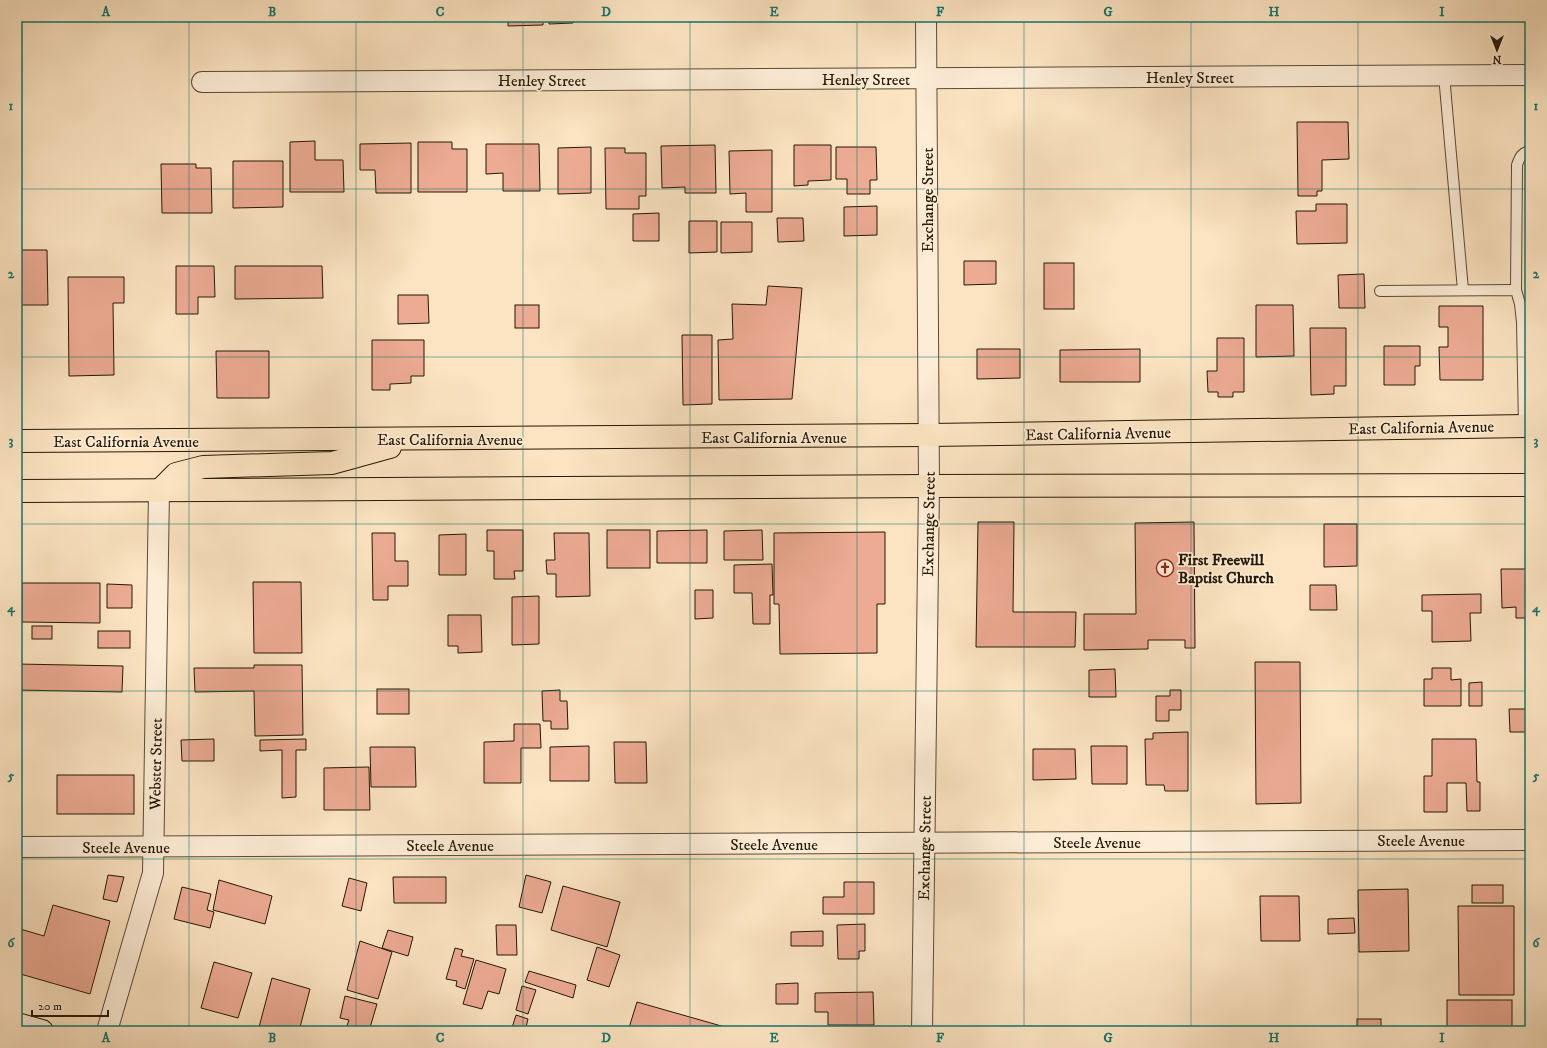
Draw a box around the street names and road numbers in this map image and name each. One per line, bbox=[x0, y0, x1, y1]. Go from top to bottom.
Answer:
street label: Henley Street bbox=[1146, 68, 1234, 88]
street label: Henley Street bbox=[822, 70, 910, 90]
street label: Henley Street bbox=[498, 71, 586, 91]
street label: Exchange Street bbox=[918, 147, 938, 253]
street label: East California Avenue bbox=[1348, 417, 1495, 439]
street label: East California Avenue bbox=[1025, 423, 1172, 445]
street label: East California Avenue bbox=[701, 428, 847, 448]
street label: East California Avenue bbox=[377, 430, 523, 450]
street label: East California Avenue bbox=[53, 432, 199, 452]
street label: Exchange Street bbox=[918, 471, 940, 577]
street label: Webster Street bbox=[145, 718, 167, 811]
street label: Exchange Street bbox=[914, 795, 936, 901]
street label: Steele Avenue bbox=[1377, 831, 1465, 851]
street label: Steele Avenue bbox=[1053, 833, 1141, 853]
street label: Steele Avenue bbox=[730, 835, 818, 855]
street label: Steele Avenue bbox=[406, 836, 494, 856]
street label: Steele Avenue bbox=[82, 838, 170, 858]

